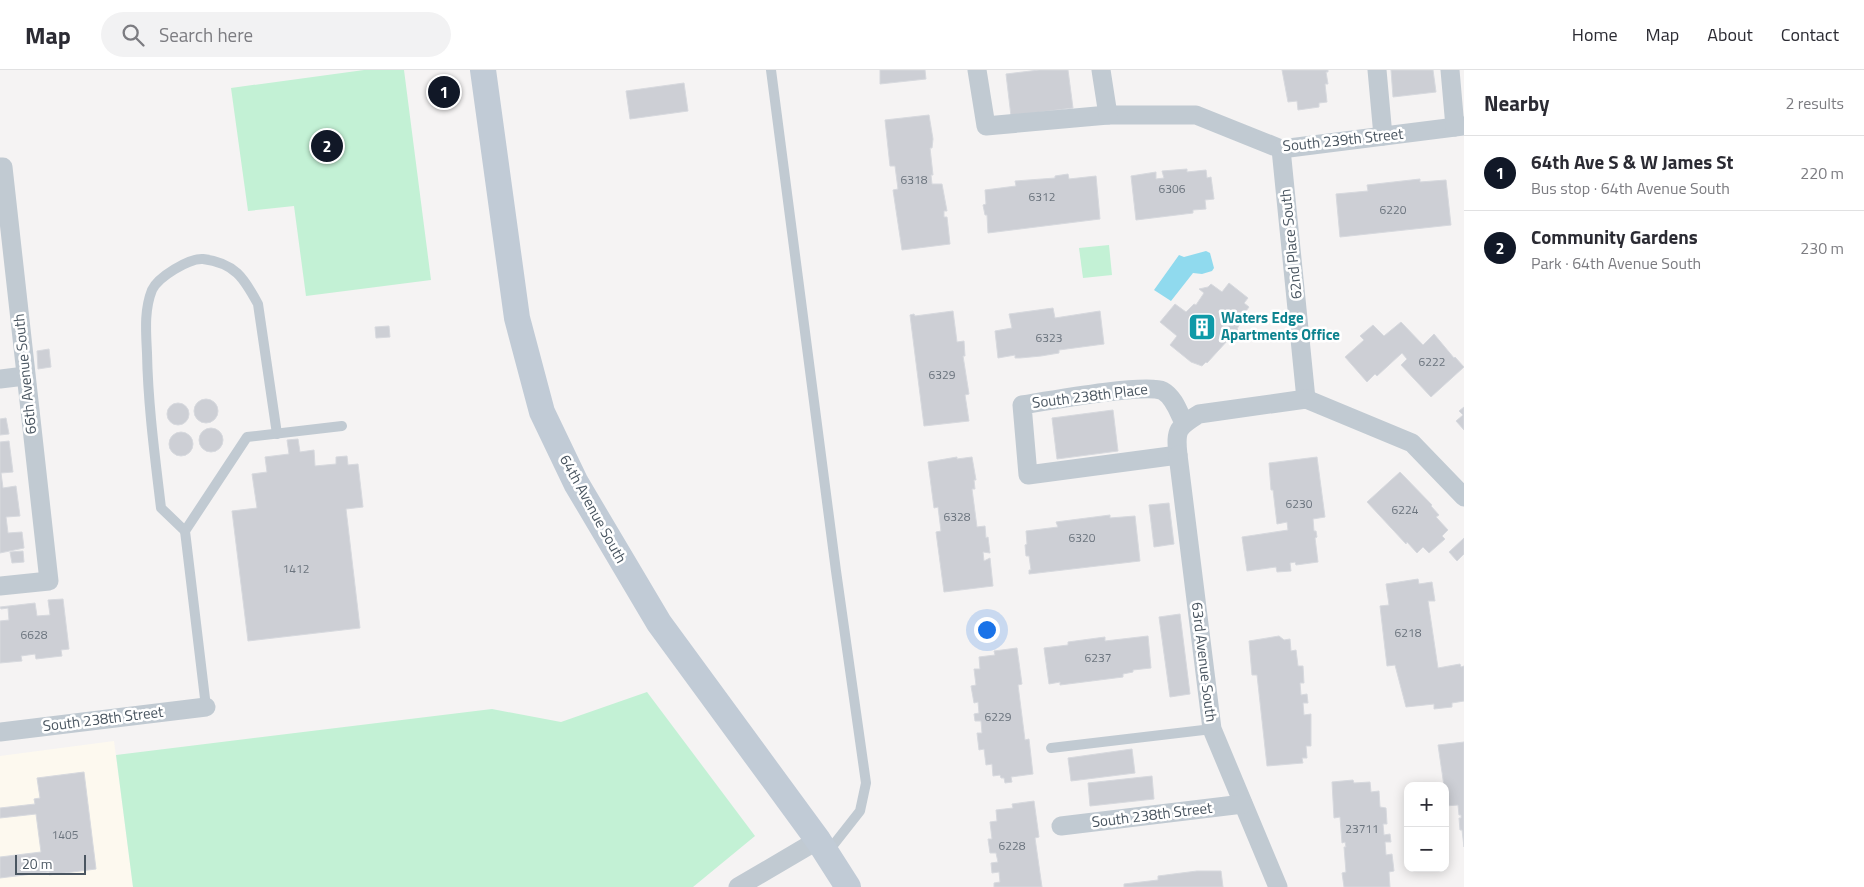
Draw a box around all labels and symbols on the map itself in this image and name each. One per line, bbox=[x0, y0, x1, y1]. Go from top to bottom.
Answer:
pin: 1 bbox=[428, 73, 460, 111]
street label: South 239th Street bbox=[1282, 122, 1405, 157]
pin: 2 bbox=[311, 127, 343, 165]
house number: 6318 bbox=[901, 170, 928, 189]
house number: 6306 bbox=[1159, 179, 1186, 198]
house number: 6312 bbox=[1029, 187, 1055, 206]
street label: 62nd Place South bbox=[1273, 188, 1308, 300]
house number: 6220 bbox=[1380, 200, 1407, 219]
place label: Waters Edge Apartments Office bbox=[1221, 306, 1340, 346]
building icon: Waters Edge Apartments Office bbox=[1187, 312, 1217, 342]
street label: 66th Avenue South bbox=[7, 313, 42, 435]
house number: 6323 bbox=[1036, 328, 1062, 347]
house number: 6222 bbox=[1419, 352, 1445, 371]
house number: 6329 bbox=[929, 365, 956, 384]
street label: South 238th Place bbox=[1031, 377, 1149, 414]
street label: 64th Avenue South bbox=[554, 450, 633, 567]
house number: 6230 bbox=[1286, 494, 1313, 513]
house number: 6224 bbox=[1392, 500, 1419, 519]
house number: 6328 bbox=[944, 507, 971, 526]
house number: 6320 bbox=[1069, 528, 1096, 547]
house number: 1412 bbox=[283, 559, 309, 578]
street label: 63rd Avenue South bbox=[1186, 601, 1223, 723]
your location bbox=[974, 617, 1000, 643]
house number: 6218 bbox=[1395, 623, 1422, 642]
house number: 6628 bbox=[21, 625, 48, 644]
house number: 6237 bbox=[1085, 648, 1111, 667]
street label: South 238th Street bbox=[41, 700, 165, 737]
house number: 6229 bbox=[985, 707, 1012, 726]
street label: South 238th Street bbox=[1090, 796, 1214, 833]
house number: 23711 bbox=[1345, 819, 1379, 838]
house number: 1405 bbox=[52, 825, 79, 844]
house number: 6228 bbox=[999, 836, 1026, 855]
scale bar bbox=[15, 852, 86, 875]

